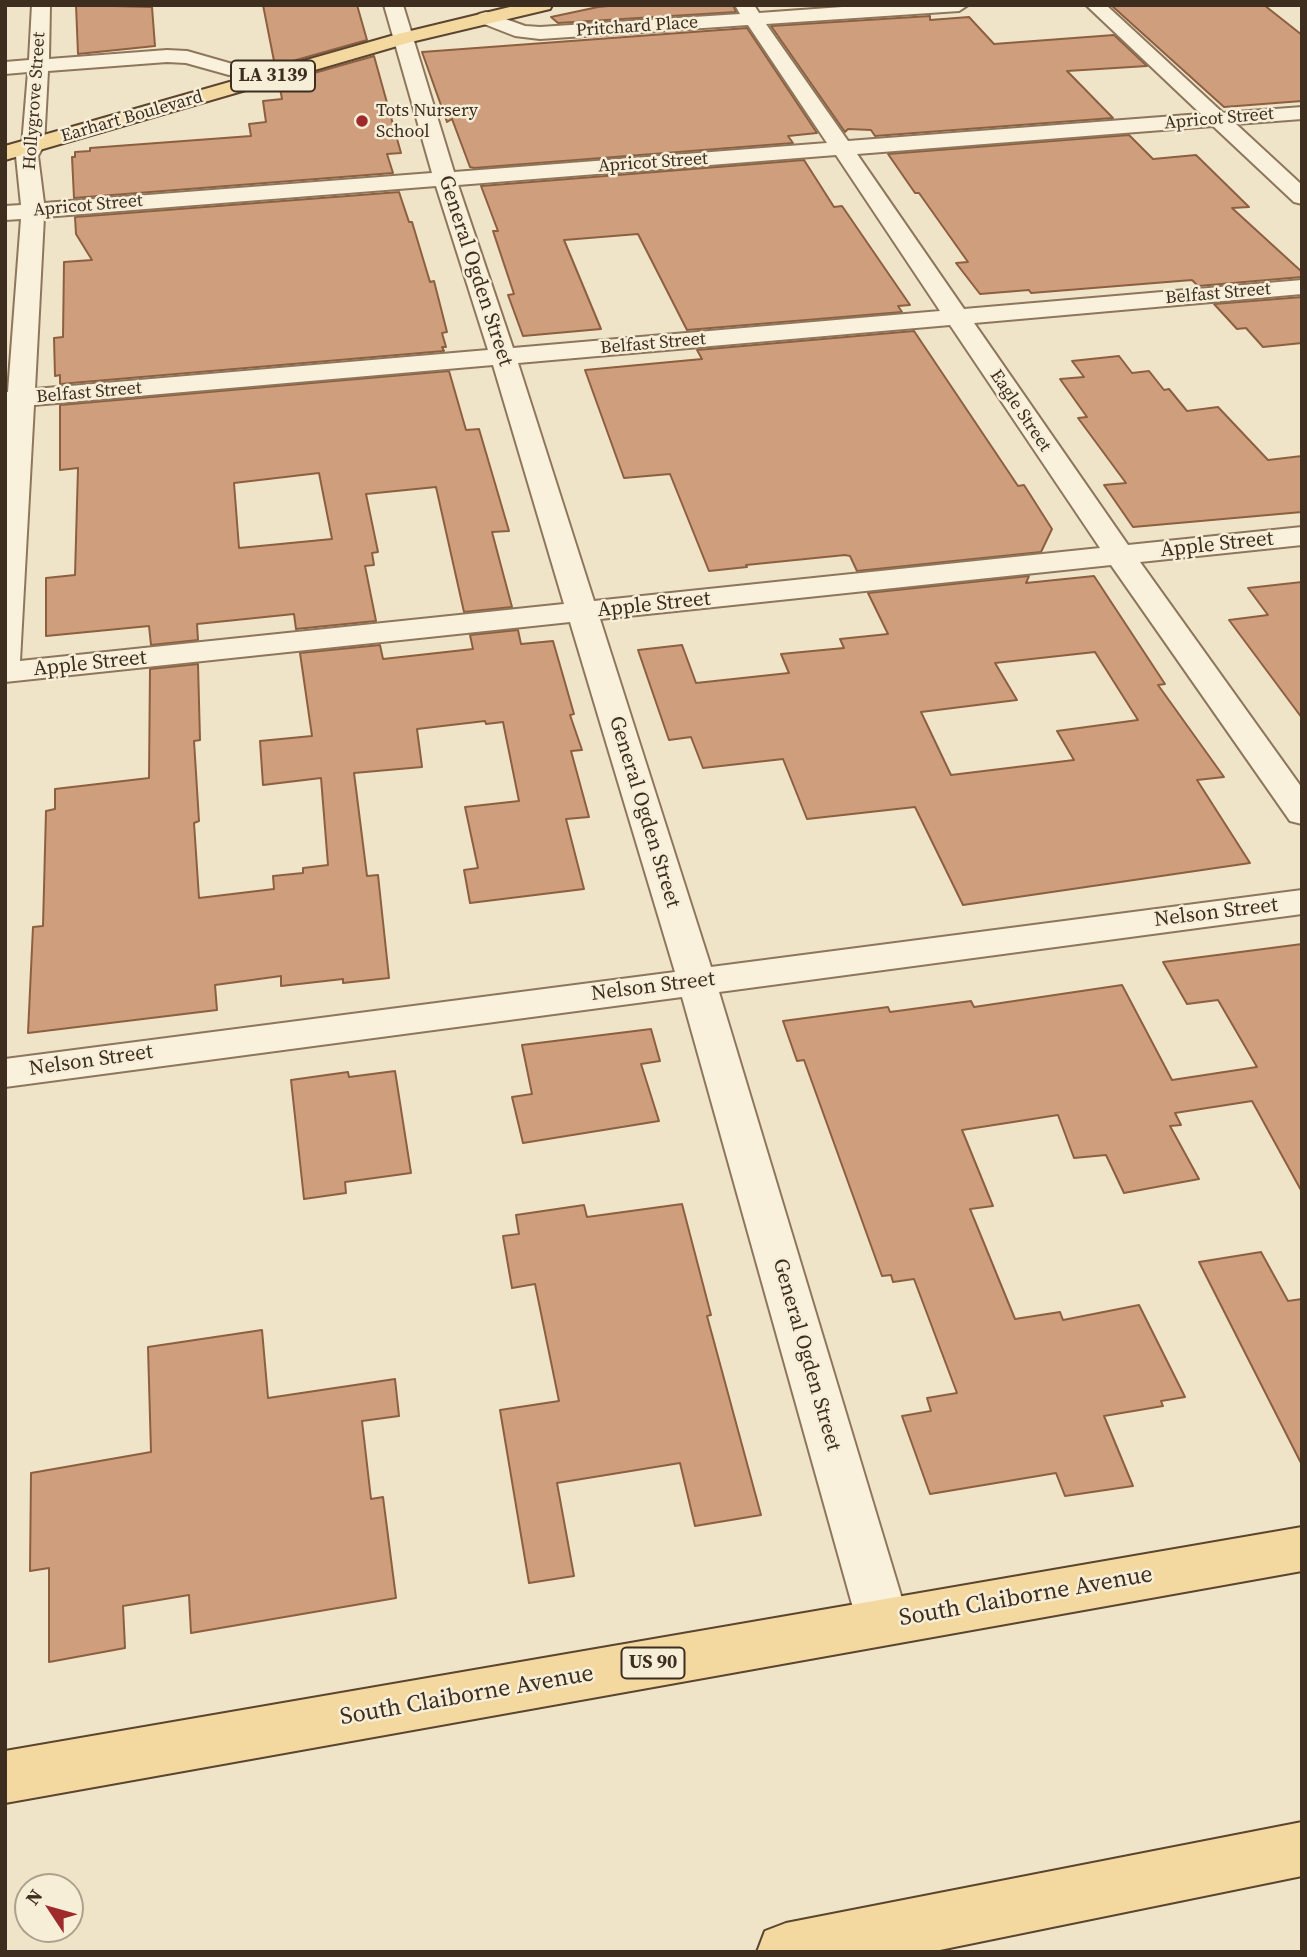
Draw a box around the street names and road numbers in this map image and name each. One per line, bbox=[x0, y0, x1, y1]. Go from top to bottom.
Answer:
street label: Pritchard Place bbox=[575, 12, 699, 42]
street label: Hollygrove Street bbox=[19, 31, 51, 171]
road number: LA 3139 bbox=[231, 60, 315, 92]
street label: Earhart Boulevard bbox=[59, 86, 205, 148]
street label: Apricot Street bbox=[1163, 103, 1275, 135]
street label: Apricot Street bbox=[597, 148, 709, 178]
street label: General Ogden Street bbox=[432, 172, 518, 370]
street label: Apricot Street bbox=[32, 190, 144, 222]
street label: Belfast Street bbox=[1164, 279, 1272, 309]
street label: Belfast Street bbox=[599, 329, 707, 359]
street label: Eagle Street bbox=[985, 366, 1055, 456]
street label: Belfast Street bbox=[35, 378, 143, 408]
street label: Apple Street bbox=[1159, 527, 1275, 563]
street label: Apple Street bbox=[596, 587, 712, 623]
street label: Apple Street bbox=[32, 646, 148, 682]
street label: General Ogden Street bbox=[603, 713, 685, 911]
street label: Nelson Street bbox=[1153, 893, 1279, 933]
street label: Nelson Street bbox=[590, 967, 716, 1007]
street label: Nelson Street bbox=[28, 1040, 154, 1082]
street label: General Ogden Street bbox=[766, 1256, 846, 1454]
street label: South Claiborne Avenue bbox=[897, 1561, 1155, 1633]
road number: US 90 bbox=[622, 1648, 684, 1679]
street label: South Claiborne Avenue bbox=[338, 1660, 596, 1732]

